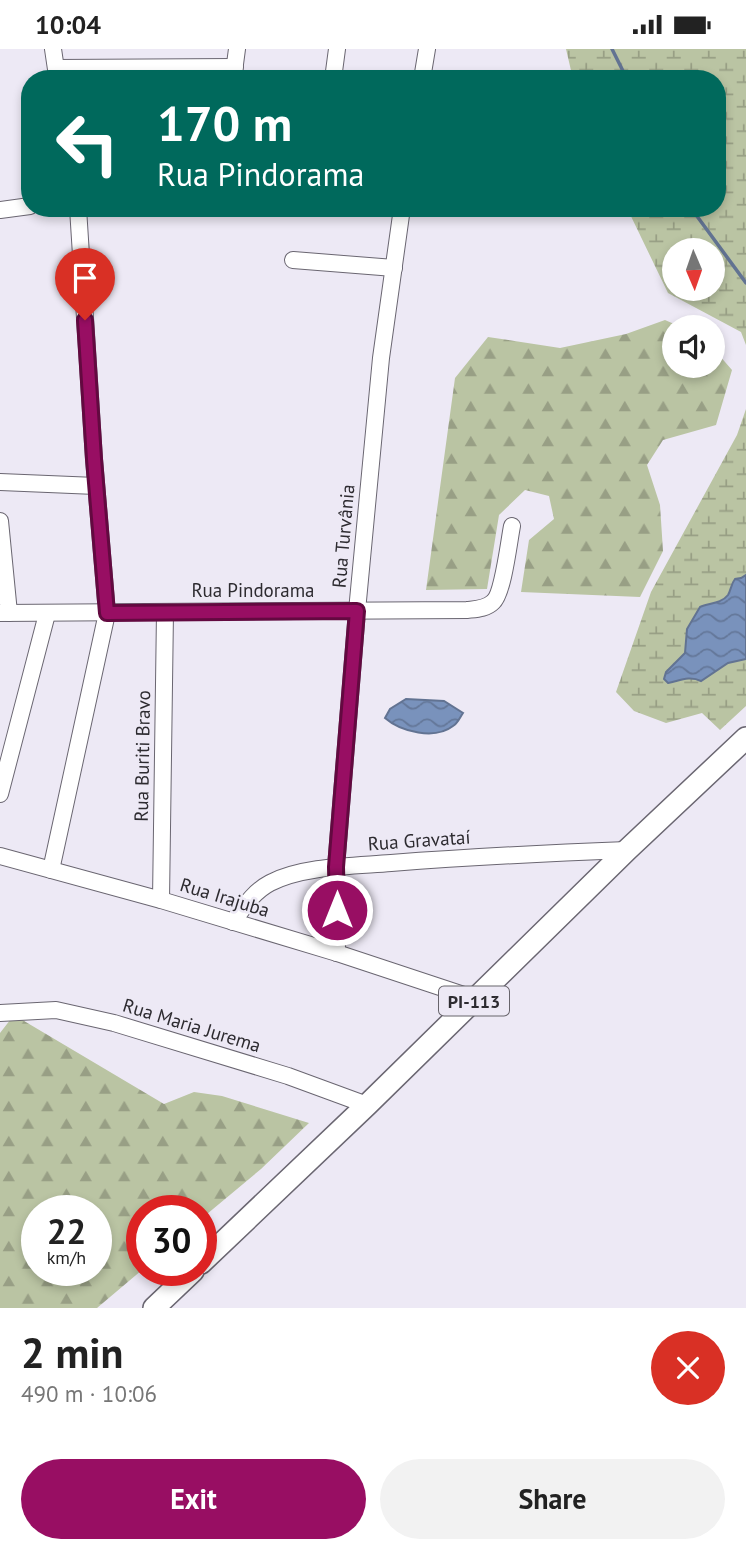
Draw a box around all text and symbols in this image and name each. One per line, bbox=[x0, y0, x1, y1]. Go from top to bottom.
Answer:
text: 10:04 bbox=[35, 8, 101, 41]
text: 170 m bbox=[157, 91, 292, 155]
icon: left bbox=[42, 98, 133, 189]
text: Rua Pindorama bbox=[157, 153, 364, 195]
north arrow bbox=[662, 238, 724, 301]
map controls bbox=[662, 238, 725, 378]
pin bbox=[55, 248, 115, 320]
icon: arrive bbox=[66, 259, 104, 297]
button: sound bbox=[662, 315, 725, 378]
street label: Rua Turvânia bbox=[327, 483, 359, 589]
street label: Rua Pindorama bbox=[191, 578, 315, 602]
street label: Rua Buriti Bravo bbox=[129, 690, 155, 822]
street label: Rua Gravataí bbox=[367, 824, 471, 856]
street label: Rua Irajuba bbox=[177, 872, 273, 922]
position arrow bbox=[300, 873, 374, 947]
road number: PI-113 bbox=[439, 986, 509, 1016]
street label: Rua Maria Jurema bbox=[120, 993, 264, 1057]
speed limit sign: 30 bbox=[126, 1195, 217, 1286]
text: 22 bbox=[47, 1208, 86, 1254]
text: km/h bbox=[47, 1246, 86, 1269]
text: 2 min bbox=[21, 1325, 123, 1380]
button: close bbox=[651, 1331, 725, 1405]
text: 490 m · 10:06 bbox=[21, 1379, 157, 1408]
button: Exit bbox=[21, 1459, 366, 1539]
button: Share bbox=[380, 1459, 725, 1539]

